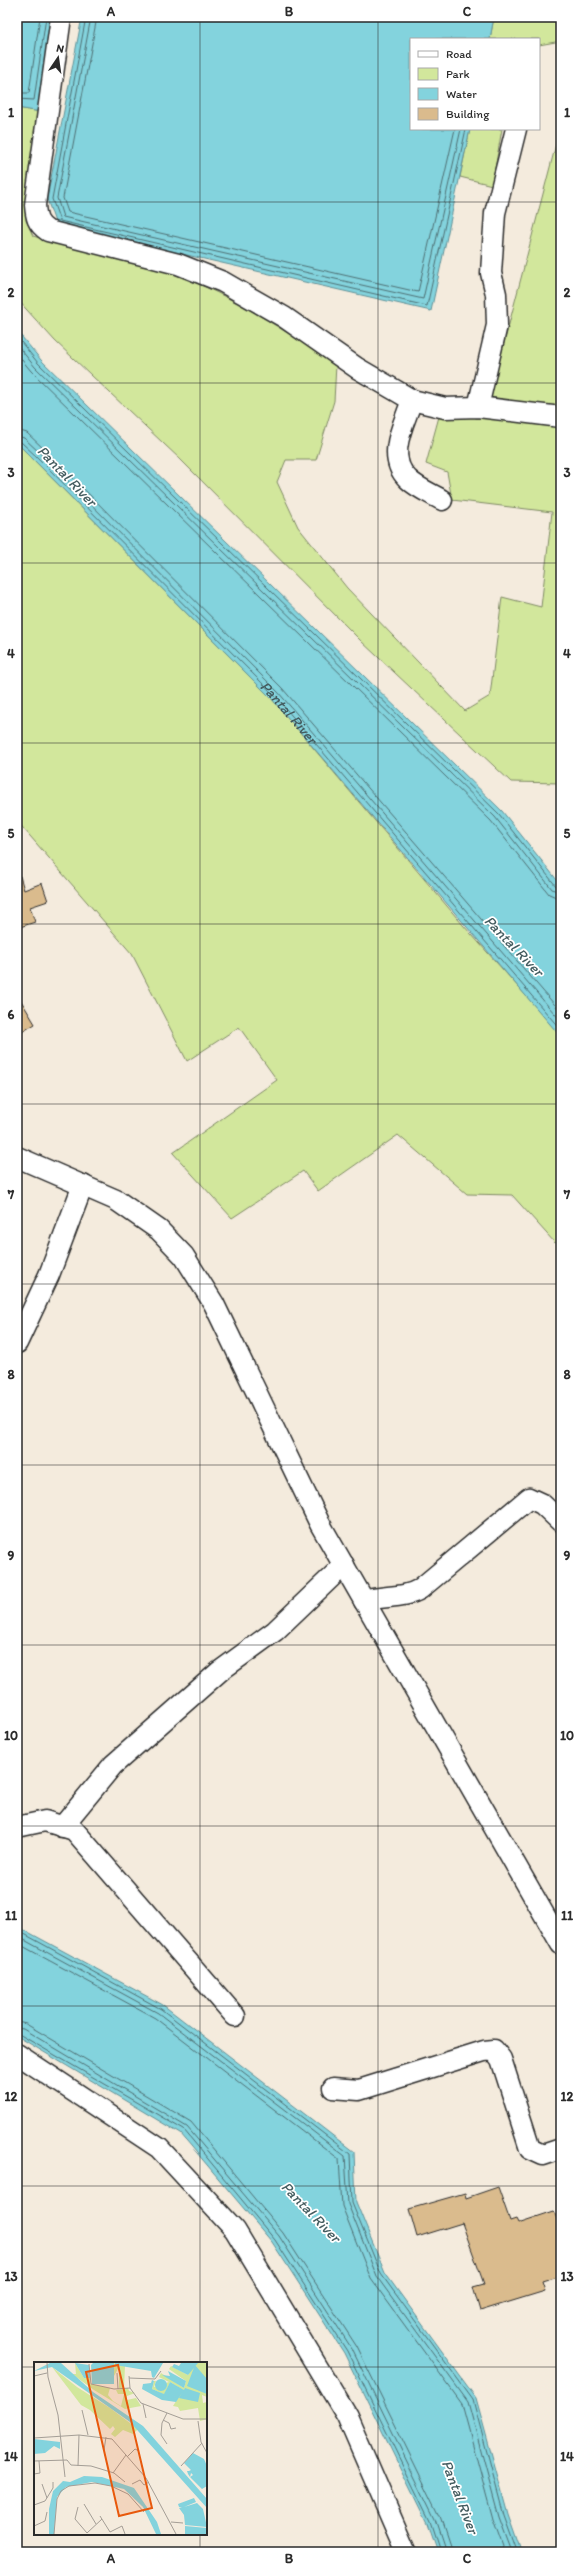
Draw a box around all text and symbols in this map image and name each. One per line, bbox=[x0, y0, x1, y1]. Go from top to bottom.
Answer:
text: A bbox=[106, 4, 116, 19]
text: B bbox=[285, 4, 294, 19]
text: C bbox=[463, 4, 472, 19]
north arrow bbox=[38, 38, 78, 78]
legend bbox=[410, 38, 540, 130]
text: N bbox=[55, 42, 65, 56]
text: Road bbox=[446, 47, 472, 61]
text: Park bbox=[446, 67, 470, 81]
text: Water bbox=[446, 87, 477, 101]
text: 1 bbox=[8, 105, 14, 120]
text: 1 bbox=[564, 105, 570, 120]
text: Building bbox=[446, 107, 490, 121]
text: 2 bbox=[8, 285, 15, 300]
text: 2 bbox=[564, 285, 571, 300]
water label: Pantal River bbox=[34, 442, 102, 512]
text: 3 bbox=[7, 465, 15, 480]
text: 3 bbox=[563, 465, 571, 480]
text: 4 bbox=[7, 646, 15, 661]
text: 4 bbox=[563, 646, 571, 661]
water label: Pantal River bbox=[256, 677, 323, 750]
text: 5 bbox=[8, 826, 15, 841]
text: 5 bbox=[564, 826, 571, 841]
water label: Pantal River bbox=[481, 912, 549, 982]
text: 6 bbox=[8, 1007, 15, 1022]
text: 6 bbox=[564, 1007, 571, 1022]
text: 7 bbox=[7, 1187, 15, 1202]
text: 7 bbox=[563, 1187, 571, 1202]
text: 8 bbox=[7, 1367, 15, 1382]
text: 8 bbox=[563, 1367, 571, 1382]
text: 9 bbox=[8, 1548, 15, 1563]
text: 9 bbox=[564, 1548, 571, 1563]
text: 10 bbox=[4, 1728, 18, 1743]
text: 10 bbox=[560, 1728, 574, 1743]
text: 11 bbox=[5, 1908, 17, 1923]
text: 11 bbox=[561, 1908, 573, 1923]
text: 12 bbox=[5, 2089, 18, 2104]
text: 12 bbox=[561, 2089, 574, 2104]
water label: Pantal River bbox=[278, 2178, 346, 2248]
text: 13 bbox=[4, 2269, 18, 2284]
text: 13 bbox=[560, 2269, 574, 2284]
inset map bbox=[34, 2362, 207, 2535]
text: 14 bbox=[4, 2449, 18, 2464]
text: 14 bbox=[560, 2449, 574, 2464]
water label: Pantal River bbox=[438, 2458, 483, 2539]
text: A bbox=[106, 2551, 116, 2566]
text: B bbox=[285, 2551, 294, 2566]
text: C bbox=[463, 2551, 472, 2566]

